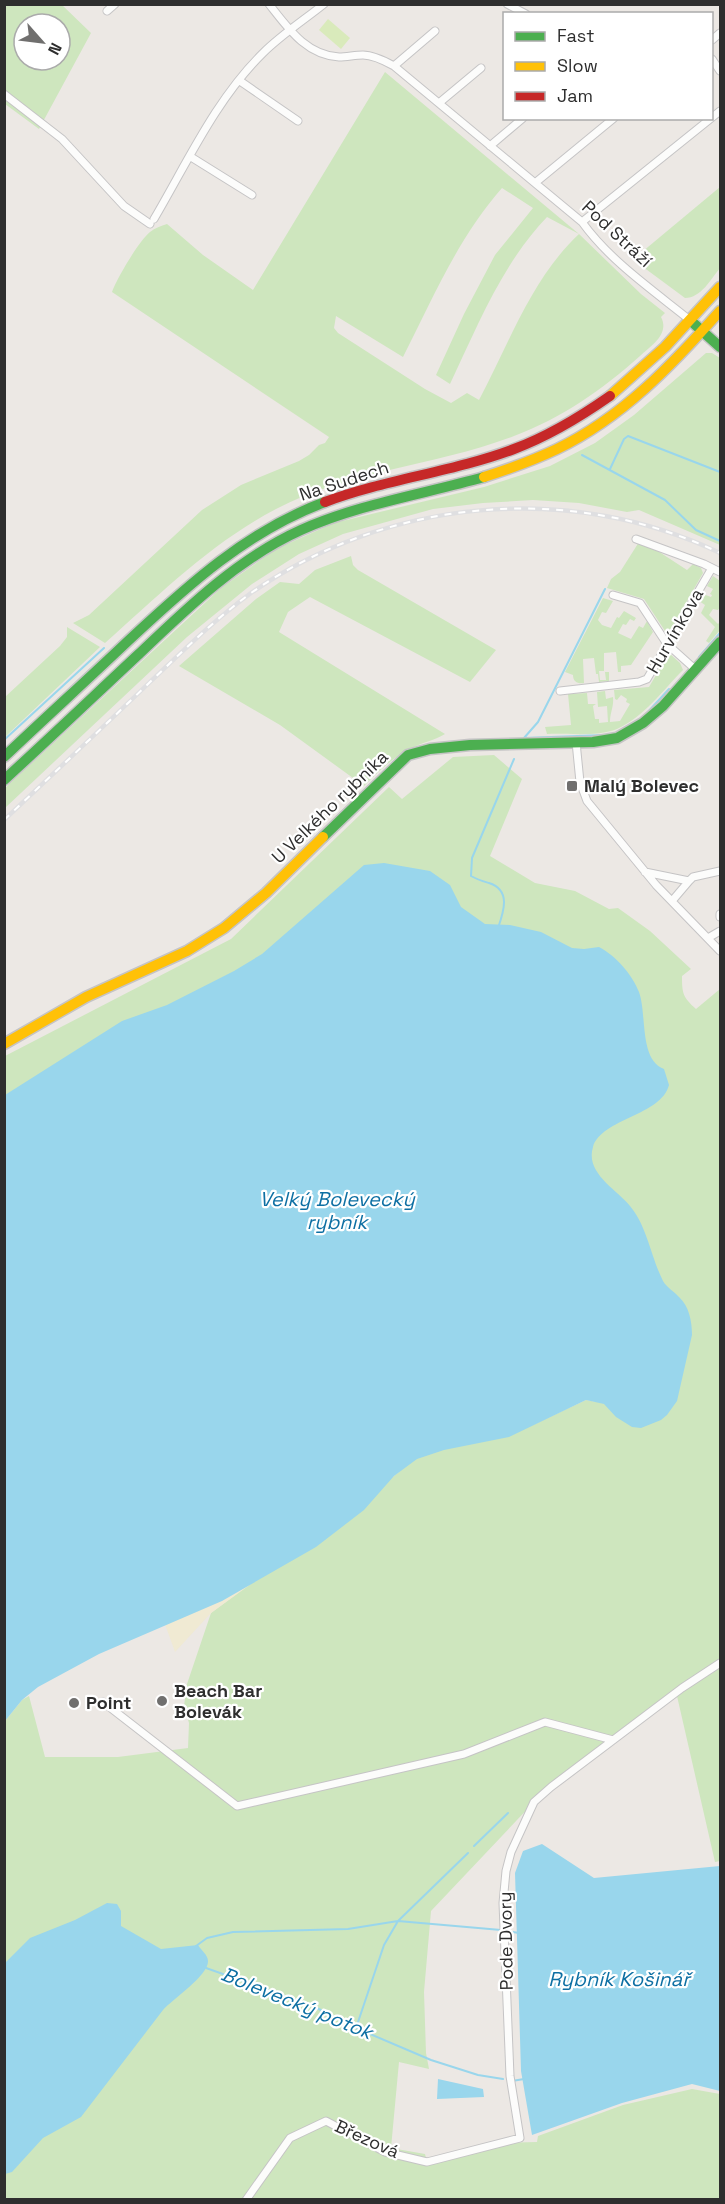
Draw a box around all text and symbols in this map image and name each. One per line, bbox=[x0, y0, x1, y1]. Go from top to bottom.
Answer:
north arrow bbox=[12, 12, 72, 72]
legend bbox=[503, 12, 713, 120]
text: Fast bbox=[557, 24, 594, 47]
text: N bbox=[43, 39, 67, 58]
text: Slow bbox=[557, 54, 598, 77]
text: Jam bbox=[557, 84, 593, 107]
street label: Pod Stráží bbox=[577, 195, 658, 272]
street label: Na Sudech bbox=[296, 455, 392, 506]
street label: Hurvínkova bbox=[641, 584, 708, 677]
street label: U Velkého rybníka bbox=[267, 745, 393, 868]
place label: Malý Bolevec bbox=[584, 774, 699, 797]
marker: Malý Bolevec bbox=[565, 779, 579, 793]
water label: Velký Bolevecký rybník bbox=[259, 1186, 417, 1235]
place label: Beach Bar Bolevák bbox=[174, 1679, 262, 1723]
place label: Point bbox=[86, 1691, 132, 1714]
marker: Beach Bar Bolevák bbox=[155, 1694, 169, 1708]
marker: Point bbox=[67, 1696, 81, 1710]
street label: Pode Dvory bbox=[493, 1891, 518, 1991]
water label: Bolevecký potok bbox=[217, 1961, 379, 2046]
water label: Rybník Košinář bbox=[548, 1966, 694, 1992]
street label: Březová bbox=[331, 2114, 403, 2163]

